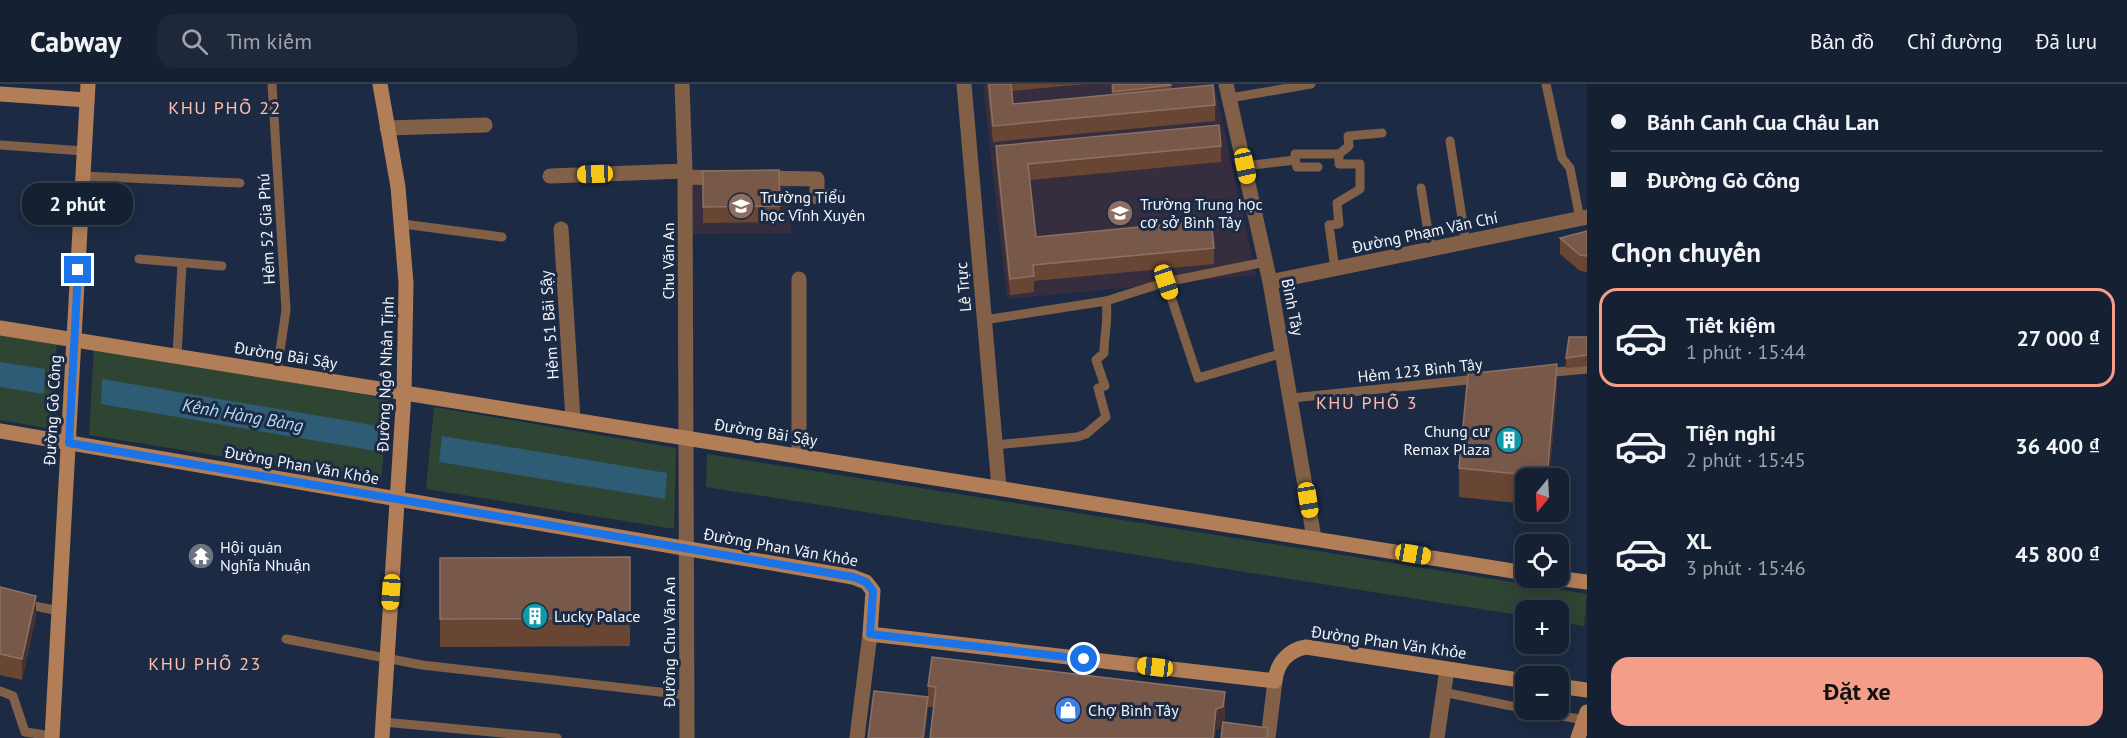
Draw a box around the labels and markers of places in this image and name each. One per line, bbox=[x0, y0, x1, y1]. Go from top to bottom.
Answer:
place label: Trường Tiểu học Vĩnh Xuyên bbox=[760, 187, 865, 225]
school or university icon: Trường Tiểu học Vĩnh Xuyên bbox=[726, 191, 756, 221]
place label: Trường Trung học cơ sở Bình Tây bbox=[1140, 194, 1263, 232]
school or university icon: Trường Trung học cơ sở Bình Tây bbox=[1105, 198, 1135, 228]
place label: Chung cư Remax Plaza bbox=[1404, 421, 1490, 459]
building icon: Chung cư Remax Plaza bbox=[1494, 425, 1524, 455]
place label: Hội quán Nghĩa Nhuận bbox=[220, 537, 311, 575]
temple icon: Hội quán Nghĩa Nhuận bbox=[186, 541, 216, 571]
building icon: Lucky Palace bbox=[520, 601, 550, 631]
place label: Lucky Palace bbox=[554, 606, 640, 626]
shop icon: Chợ Bình Tây bbox=[1053, 695, 1083, 725]
place label: Chợ Bình Tây bbox=[1088, 700, 1179, 720]

